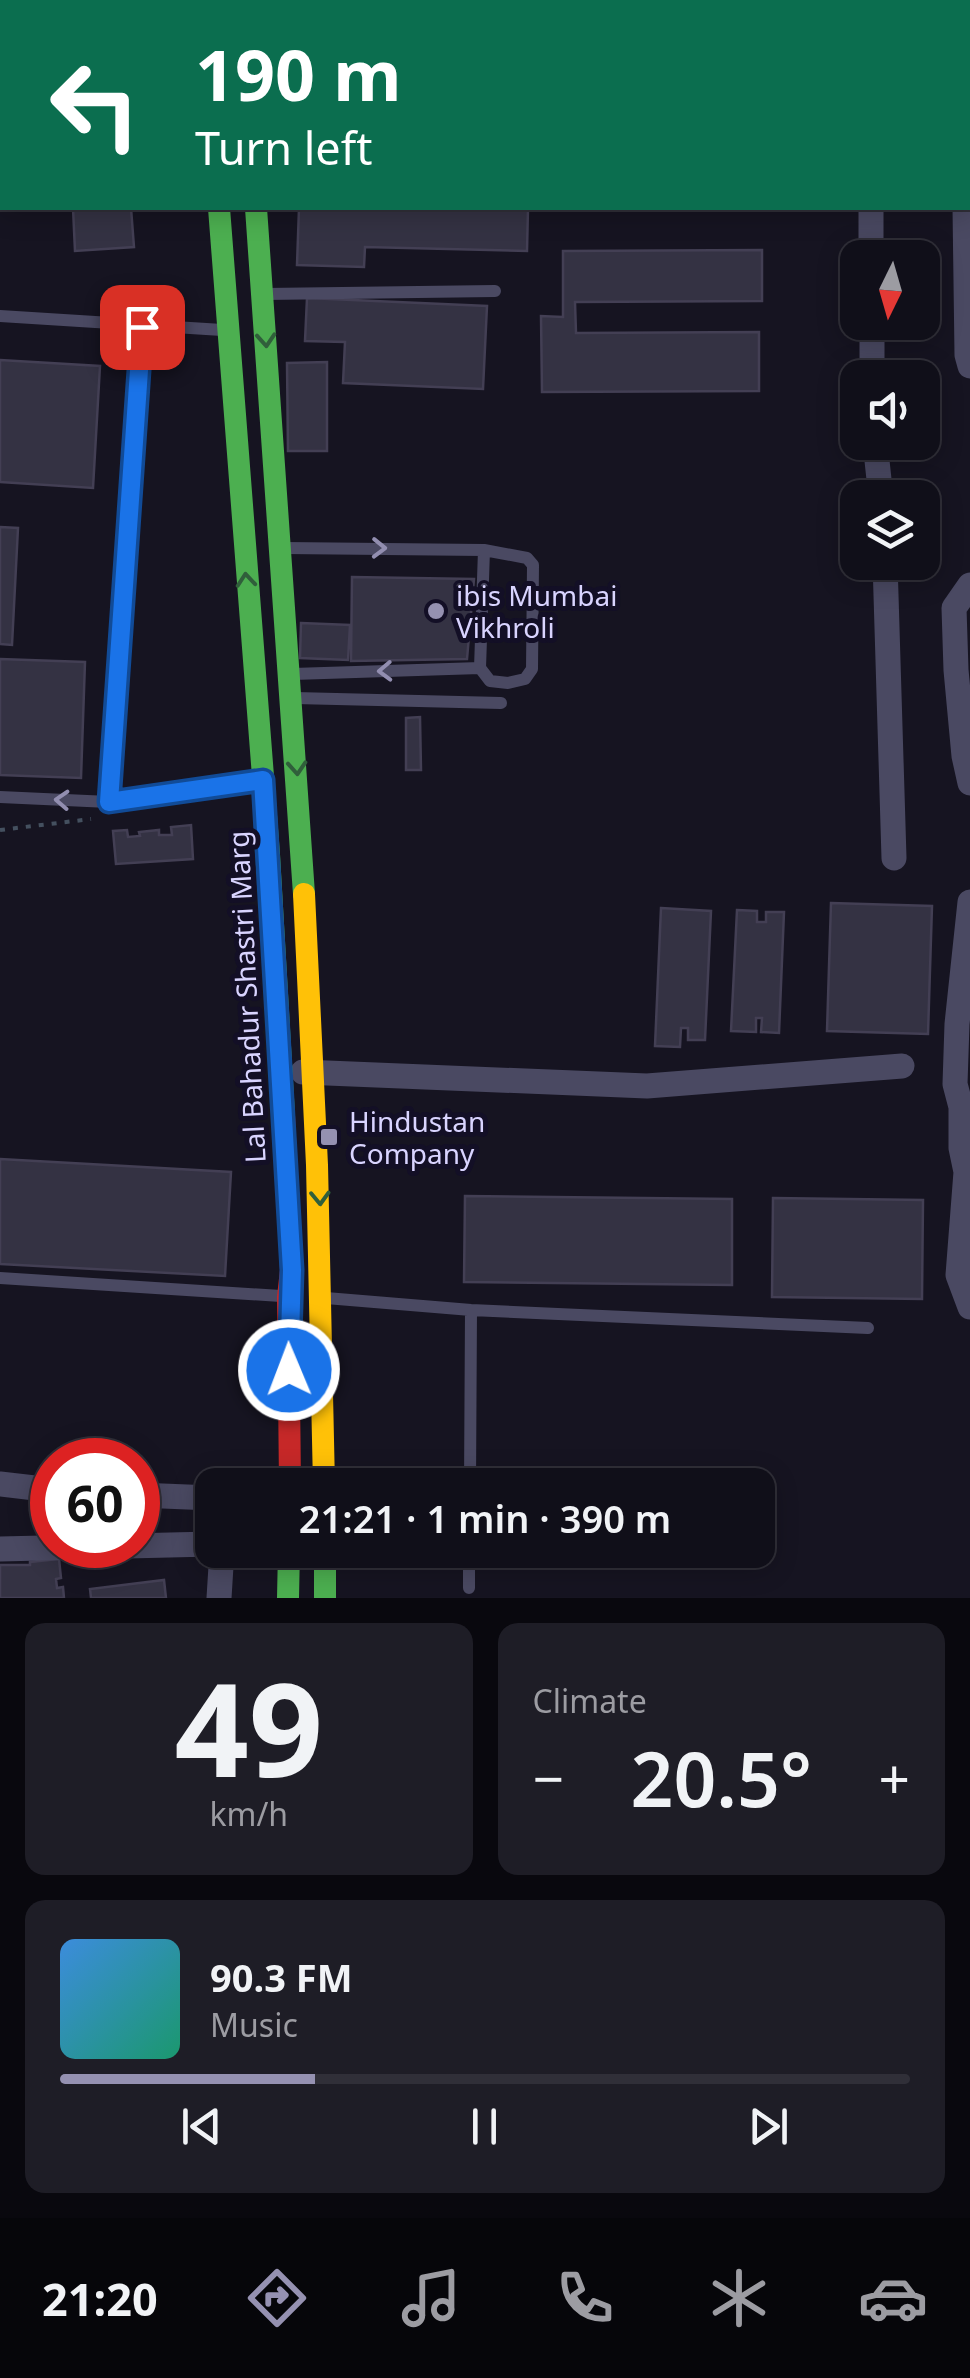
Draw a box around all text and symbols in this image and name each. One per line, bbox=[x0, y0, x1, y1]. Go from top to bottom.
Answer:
text: 190 m bbox=[195, 26, 402, 122]
icon: left bbox=[30, 40, 160, 170]
text: Turn left bbox=[195, 117, 372, 178]
north arrow bbox=[840, 240, 940, 340]
map controls bbox=[840, 240, 940, 580]
pin bbox=[100, 285, 185, 370]
icon: arrive bbox=[115, 300, 170, 355]
one-way arrow bbox=[255, 332, 276, 348]
button: sound bbox=[840, 360, 940, 460]
button: layers bbox=[840, 480, 940, 580]
one-way arrow bbox=[372, 537, 387, 559]
one-way arrow bbox=[235, 571, 257, 587]
place label: ibis Mumbai Vikhroli bbox=[456, 576, 617, 646]
marker: ibis Mumbai Vikhroli bbox=[425, 600, 447, 622]
one-way arrow bbox=[377, 661, 393, 682]
one-way arrow bbox=[286, 761, 308, 777]
one-way arrow bbox=[54, 790, 70, 811]
street label: Lal Bahadur Shastri Marg bbox=[218, 830, 274, 1164]
place label: Hindustan Company bbox=[349, 1102, 485, 1172]
marker: Hindustan Company bbox=[318, 1126, 340, 1148]
one-way arrow bbox=[309, 1190, 330, 1206]
position arrow bbox=[237, 1318, 341, 1422]
speed limit sign: 60 bbox=[30, 1438, 160, 1568]
text: 21:21 · 1 min · 390 m bbox=[299, 1492, 671, 1544]
text: 49 bbox=[174, 1638, 323, 1815]
text: Climate bbox=[533, 1679, 647, 1722]
text: 20.5° bbox=[631, 1727, 812, 1829]
text: − bbox=[533, 1740, 564, 1815]
text: + bbox=[879, 1740, 910, 1815]
text: km/h bbox=[209, 1792, 288, 1835]
text: 90.3 FM bbox=[210, 1951, 352, 2003]
text: Music bbox=[210, 2003, 298, 2046]
icon: previous bbox=[174, 2099, 229, 2154]
icon: pause bbox=[457, 2099, 512, 2154]
icon: next bbox=[741, 2099, 796, 2154]
icon: directions bbox=[242, 2263, 312, 2333]
icon: music bbox=[396, 2263, 466, 2333]
icon: phone bbox=[550, 2263, 620, 2333]
icon: climate bbox=[704, 2263, 774, 2333]
icon: car bbox=[858, 2263, 928, 2333]
text: 21:20 bbox=[42, 2268, 158, 2329]

